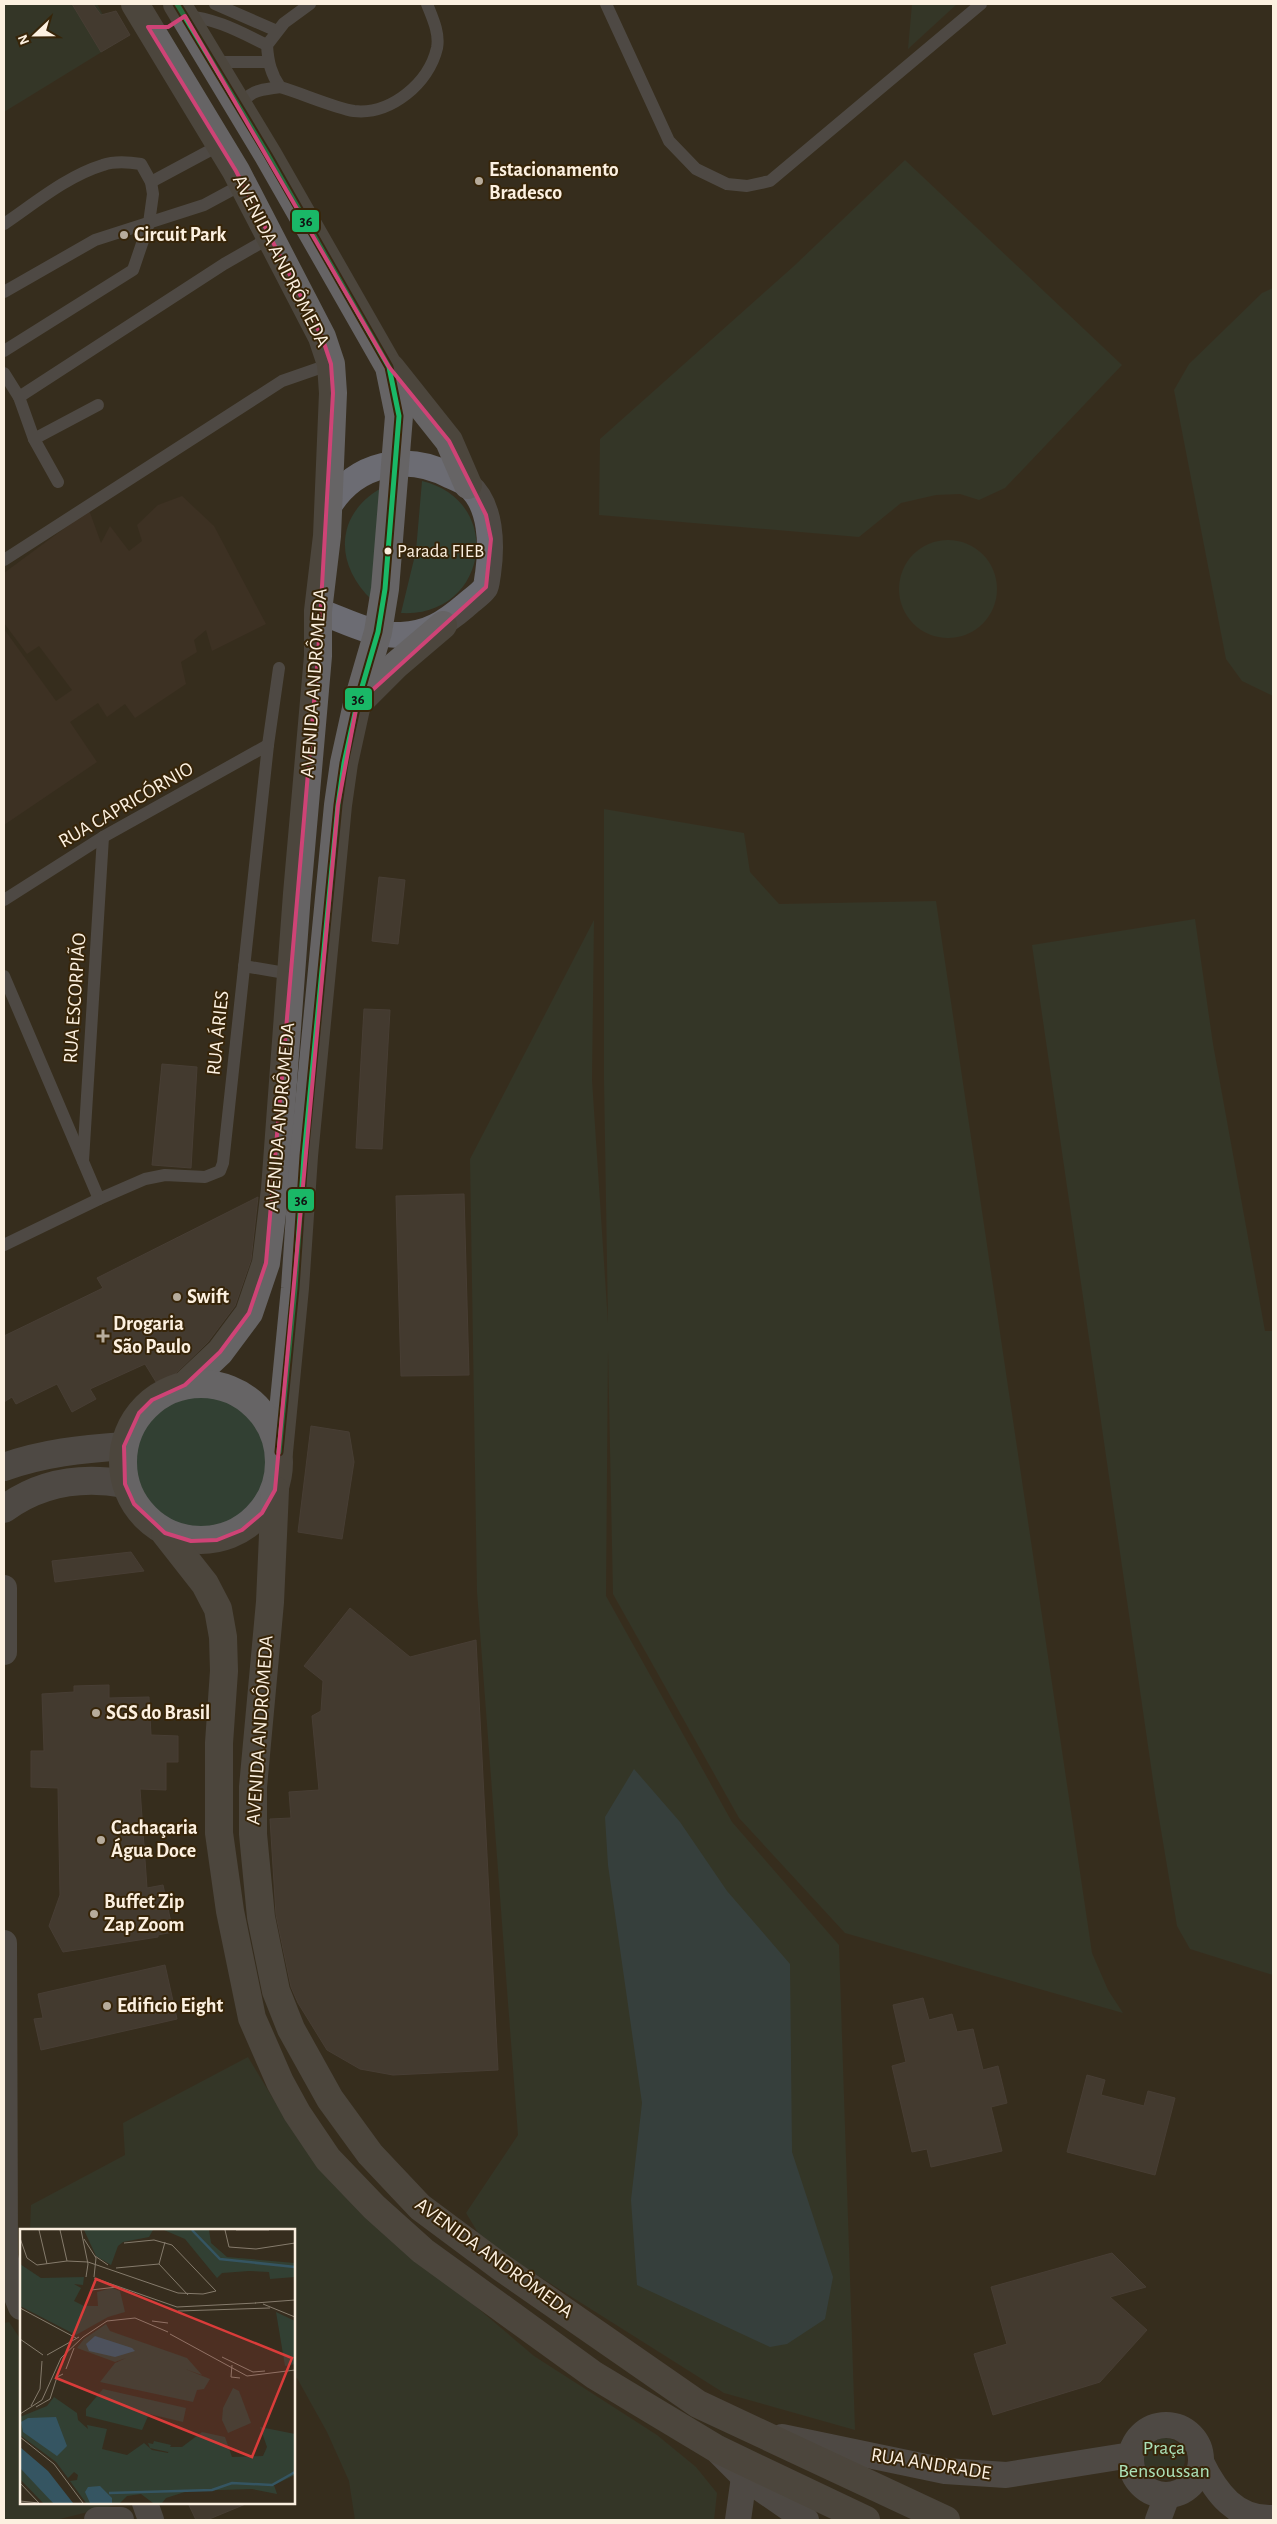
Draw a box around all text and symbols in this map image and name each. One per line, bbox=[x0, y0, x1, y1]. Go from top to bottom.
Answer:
north arrow bbox=[10, 10, 60, 60]
text: N bbox=[16, 32, 32, 47]
place label: Estacionamento Bradesco bbox=[489, 160, 619, 203]
street label: AVENIDA ANDRÔMEDA bbox=[229, 171, 334, 351]
marker: Estacionamento Bradesco bbox=[473, 175, 485, 187]
line badge: 36 bbox=[291, 209, 320, 233]
text: 36 bbox=[300, 215, 313, 229]
place label: Circuit Park bbox=[134, 225, 227, 245]
marker: Circuit Park bbox=[118, 229, 130, 241]
place label: Parada FIEB bbox=[397, 542, 484, 561]
marker: Parada FIEB bbox=[383, 546, 393, 556]
street label: AVENIDA ANDRÔMEDA bbox=[296, 587, 331, 778]
line badge: 36 bbox=[344, 687, 373, 711]
text: 36 bbox=[352, 693, 365, 707]
street label: RUA CAPRICÓRNIO bbox=[55, 758, 197, 852]
street label: RUA ESCORPIÃO bbox=[59, 932, 90, 1064]
street label: RUA ÁRIES bbox=[203, 990, 232, 1076]
street label: AVENIDA ANDRÔMEDA bbox=[261, 1021, 298, 1212]
line badge: 36 bbox=[287, 1188, 315, 1212]
text: 36 bbox=[295, 1194, 308, 1208]
place label: Swift bbox=[187, 1287, 229, 1307]
marker: Swift bbox=[171, 1291, 183, 1303]
place label: Drogaria São Paulo bbox=[113, 1314, 191, 1357]
marker: Drogaria São Paulo bbox=[97, 1330, 109, 1342]
street label: AVENIDA ANDRÔMEDA bbox=[242, 1634, 277, 1825]
place label: SGS do Brasil bbox=[106, 1703, 210, 1723]
marker: SGS do Brasil bbox=[90, 1707, 102, 1719]
place label: Cachaçaria Água Doce bbox=[111, 1818, 198, 1861]
marker: Cachaçaria Água Doce bbox=[95, 1834, 107, 1846]
place label: Buffet Zip Zap Zoom bbox=[104, 1892, 184, 1935]
marker: Buffet Zip Zap Zoom bbox=[88, 1908, 100, 1920]
place label: Edificio Eight bbox=[117, 1996, 223, 2016]
marker: Edificio Eight bbox=[101, 2000, 113, 2012]
street label: AVENIDA ANDRÔMEDA bbox=[411, 2193, 578, 2322]
inset map bbox=[20, 2229, 295, 2504]
park label: Praça Bensoussan bbox=[1118, 2438, 1210, 2481]
street label: RUA ANDRADE bbox=[870, 2445, 993, 2483]

